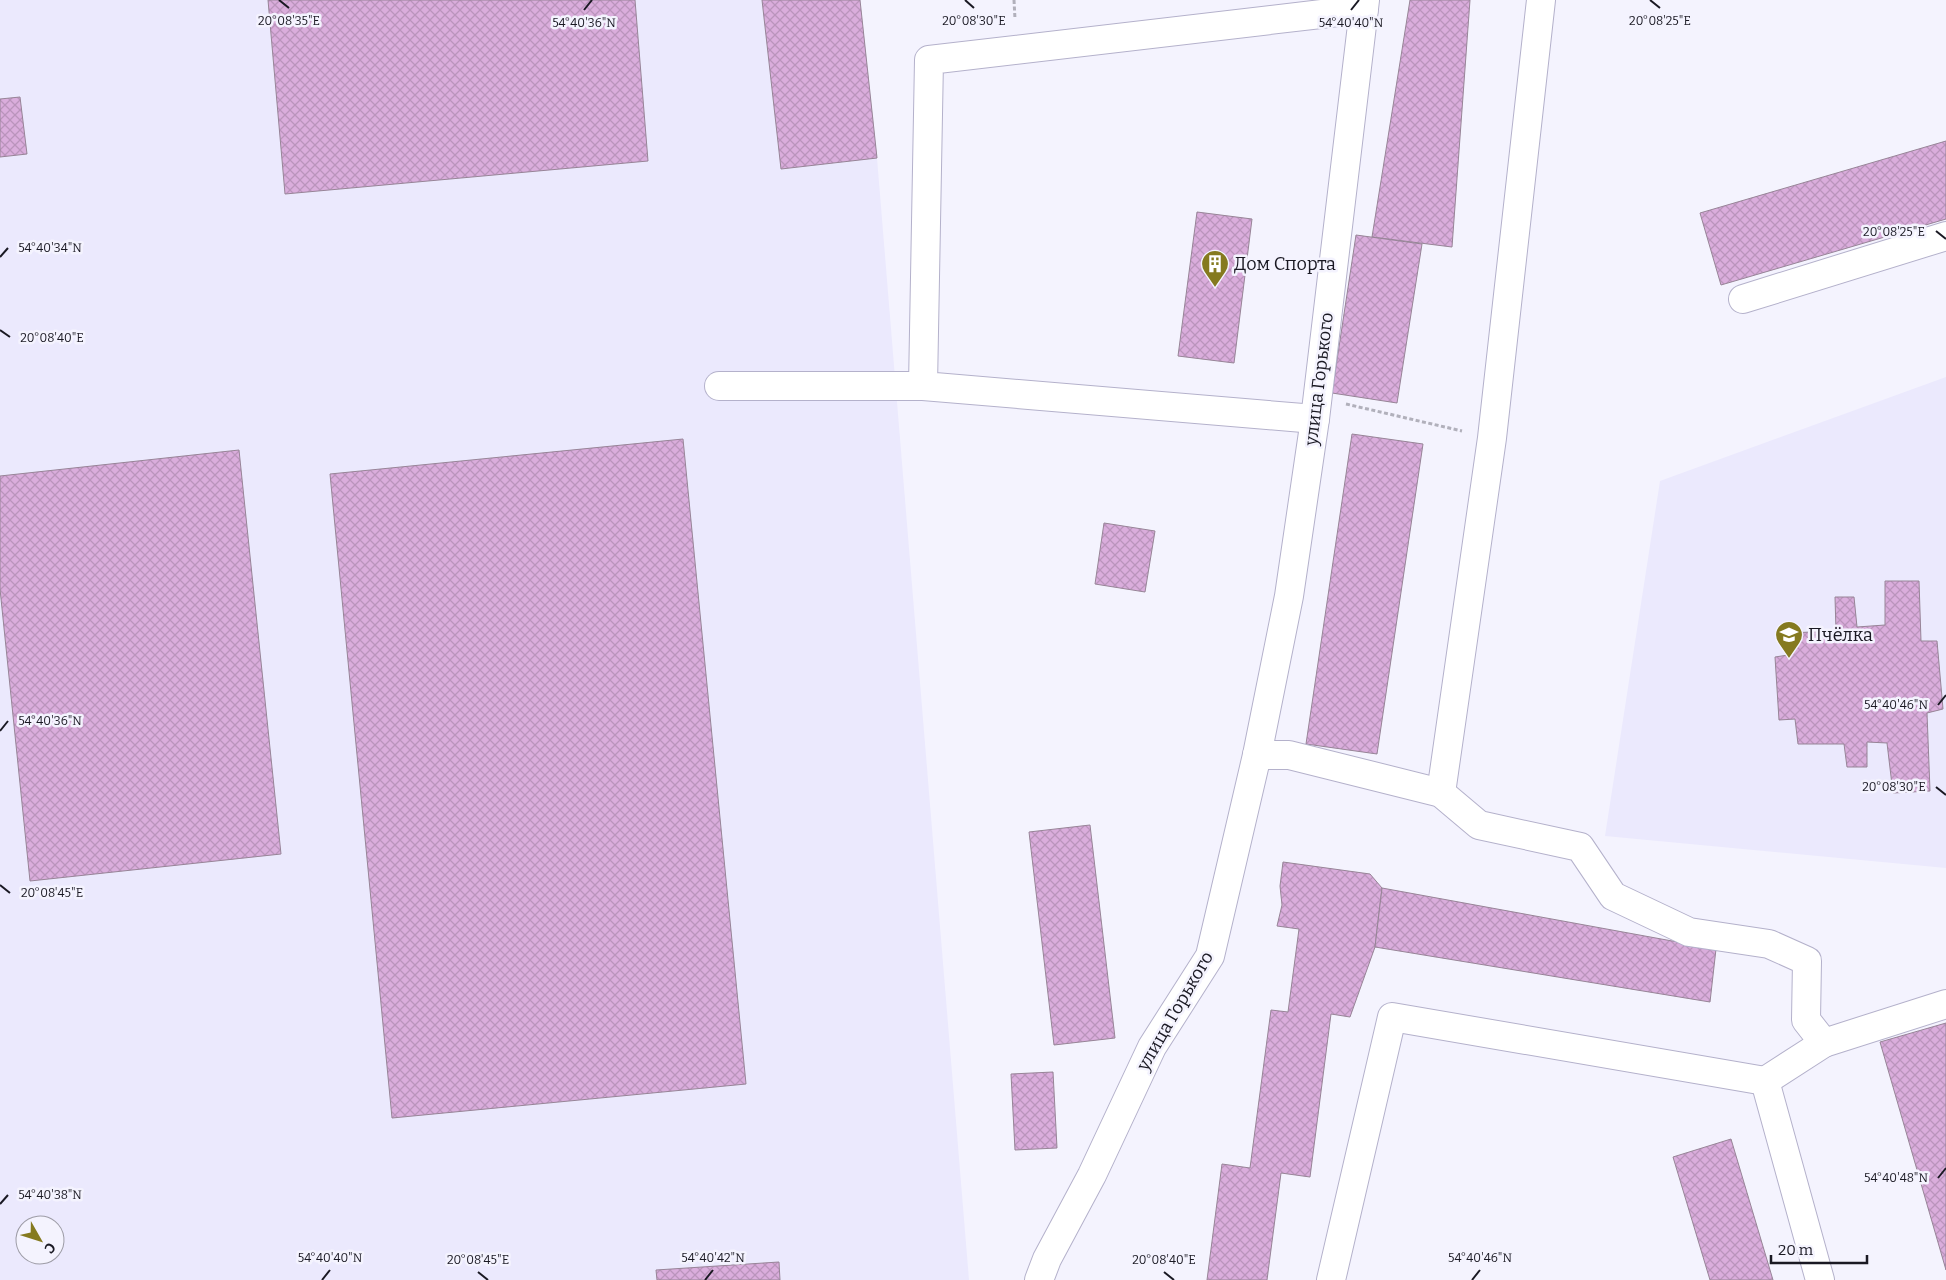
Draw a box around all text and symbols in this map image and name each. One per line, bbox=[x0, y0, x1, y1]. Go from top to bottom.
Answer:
text: 20°08'35"E bbox=[258, 14, 320, 28]
text: 20°08'30"E bbox=[942, 14, 1006, 28]
text: 20°08'25"E bbox=[1629, 14, 1691, 28]
text: 54°40'36"N bbox=[552, 16, 616, 30]
text: 54°40'40"N bbox=[1319, 16, 1384, 30]
text: 20°08'25"E bbox=[1863, 225, 1925, 239]
text: 54°40'34"N bbox=[18, 241, 82, 255]
building icon: Дом Спорта bbox=[1200, 249, 1230, 288]
place label: Дом Спорта bbox=[1234, 253, 1336, 275]
street label: улица Горького bbox=[1300, 311, 1338, 448]
text: 20°08'40"E bbox=[20, 331, 84, 345]
school or university icon: Пчёлка bbox=[1774, 620, 1804, 659]
place label: Пчёлка bbox=[1808, 624, 1873, 646]
text: 54°40'46"N bbox=[1864, 698, 1928, 712]
text: 54°40'36"N bbox=[18, 714, 82, 728]
text: 20°08'30"E bbox=[1862, 780, 1926, 794]
text: 20°08'45"E bbox=[21, 886, 83, 900]
street label: улица Горького bbox=[1131, 947, 1218, 1075]
text: 54°40'48"N bbox=[1864, 1171, 1928, 1185]
text: 54°40'38"N bbox=[18, 1188, 82, 1202]
north arrow bbox=[15, 1215, 65, 1265]
scale bar bbox=[1771, 1232, 1867, 1264]
text: С bbox=[40, 1239, 59, 1257]
text: 20 m bbox=[1778, 1241, 1814, 1259]
text: 54°40'40"N bbox=[298, 1251, 363, 1265]
text: 54°40'42"N bbox=[681, 1251, 745, 1265]
text: 54°40'46"N bbox=[1448, 1251, 1512, 1265]
text: 20°08'45"E bbox=[447, 1253, 509, 1267]
text: 20°08'40"E bbox=[1132, 1253, 1196, 1267]

